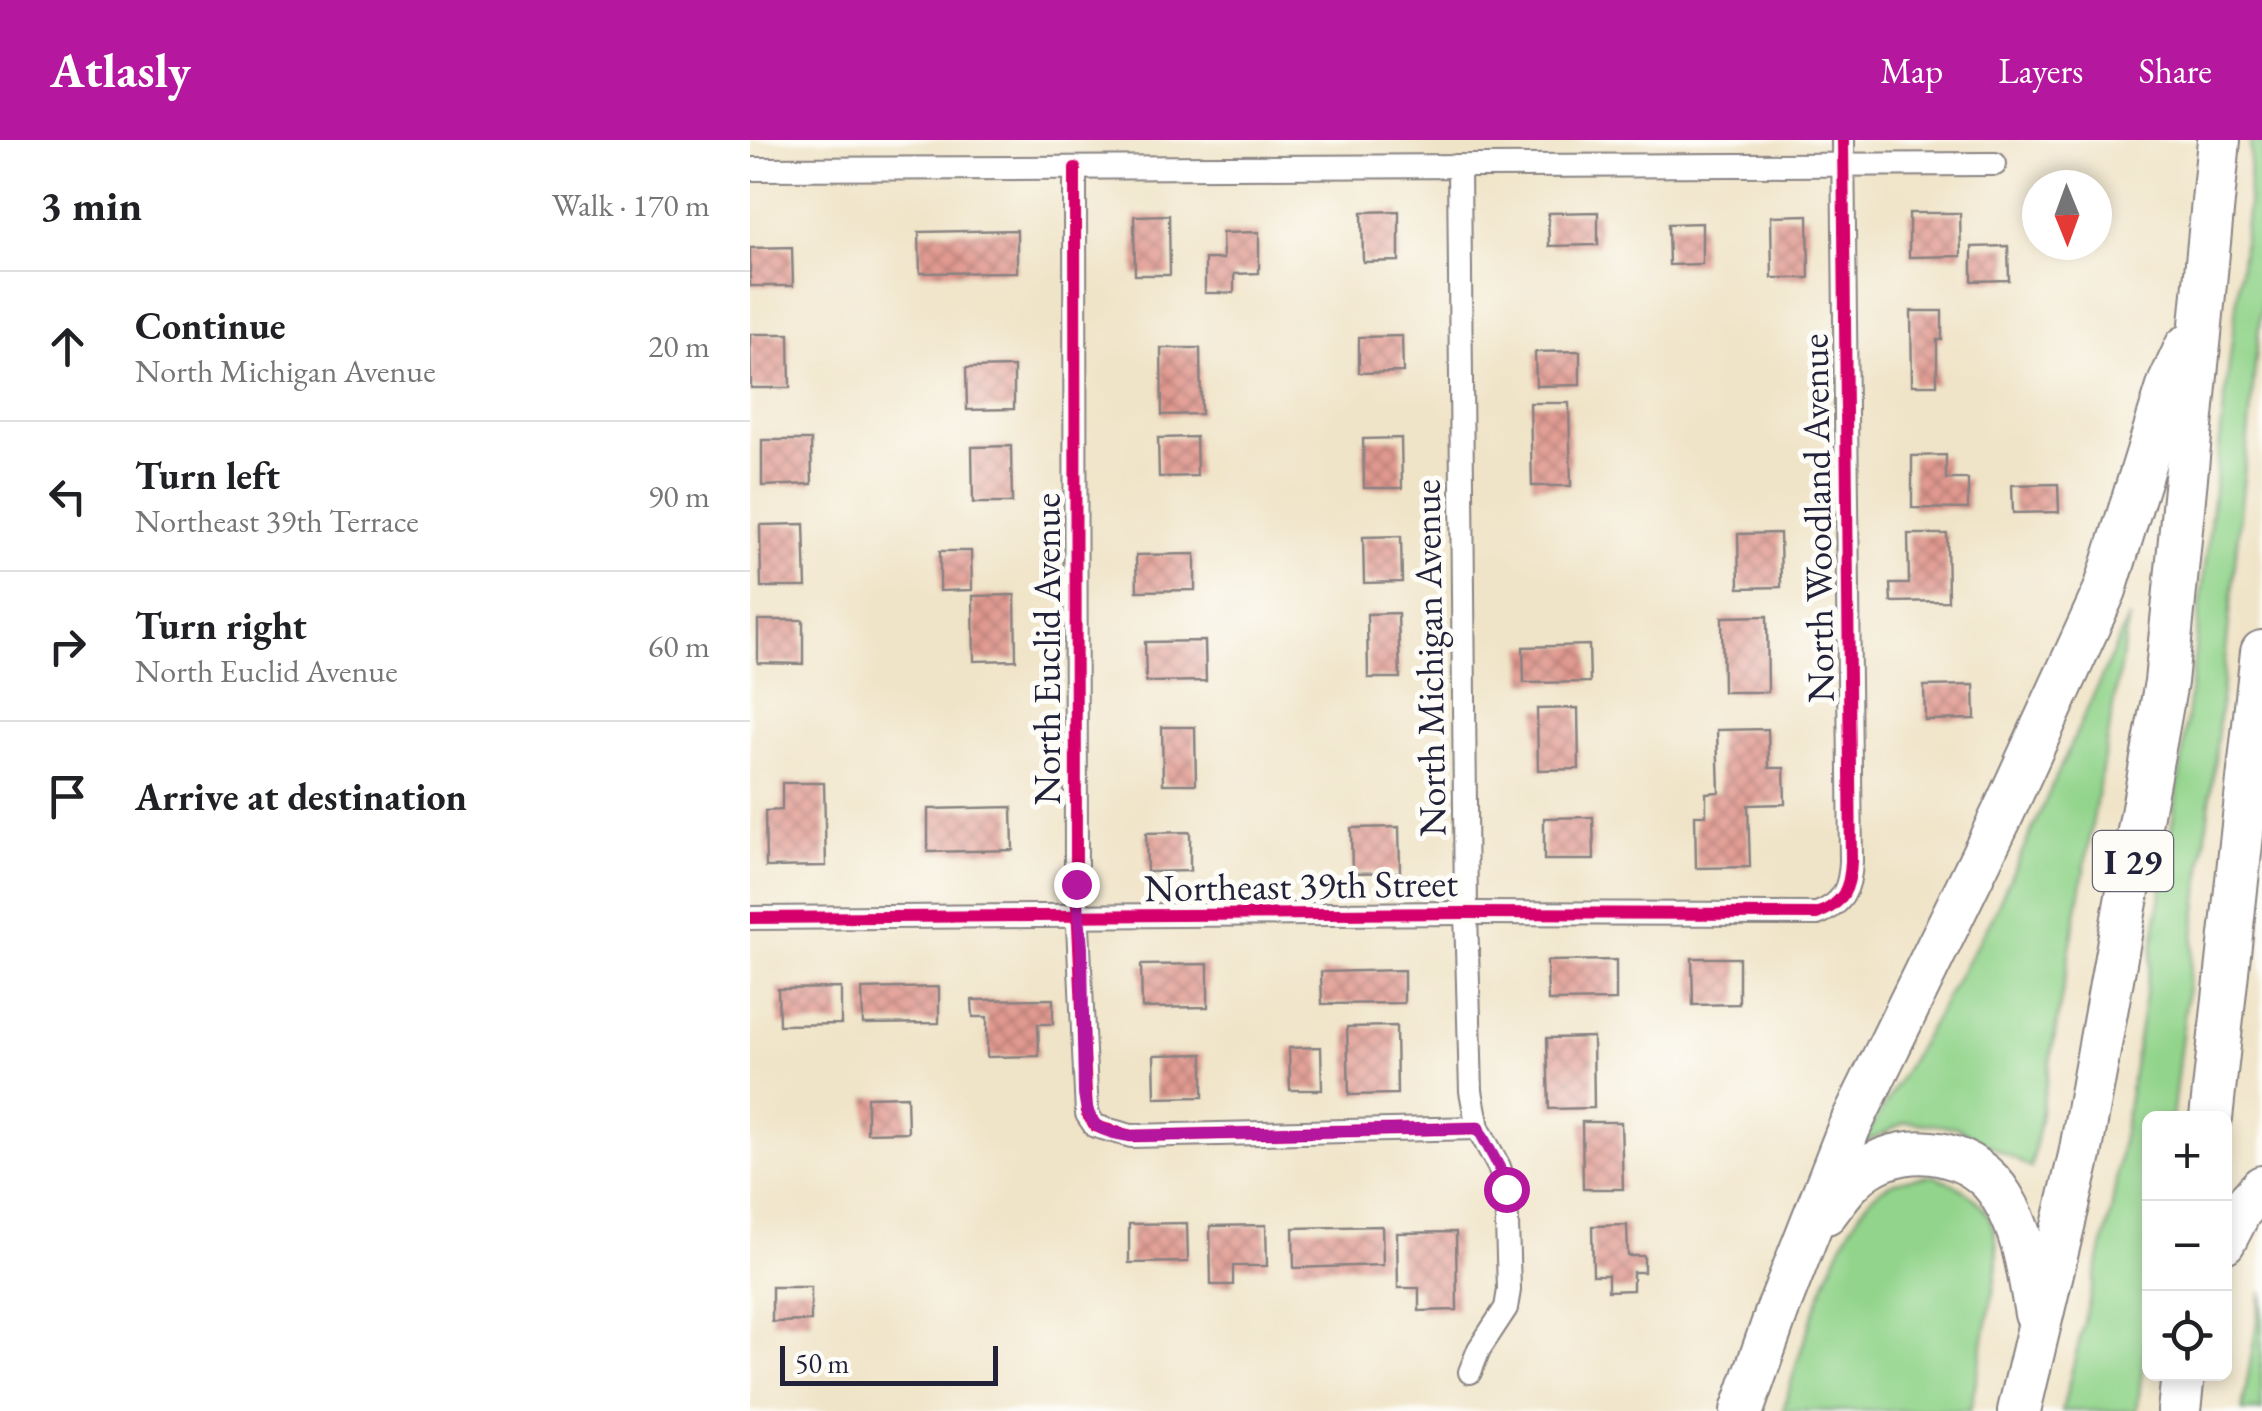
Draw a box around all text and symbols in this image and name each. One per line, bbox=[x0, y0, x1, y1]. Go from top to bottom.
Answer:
text: Atlasly bbox=[50, 39, 191, 101]
text: Map bbox=[1880, 48, 1943, 93]
text: Layers bbox=[1998, 48, 2083, 93]
text: Share bbox=[2138, 48, 2212, 93]
north arrow bbox=[2022, 170, 2112, 260]
text: 3 min bbox=[40, 178, 142, 233]
text: Walk · 170 m bbox=[552, 184, 710, 226]
text: Continue bbox=[135, 301, 286, 350]
icon: ahead bbox=[40, 319, 95, 374]
text: 20 m bbox=[648, 325, 710, 367]
street label: North Woodland Avenue bbox=[1789, 333, 1845, 703]
text: North Michigan Avenue bbox=[135, 350, 436, 392]
text: Turn left bbox=[135, 451, 280, 500]
icon: left bbox=[40, 469, 95, 524]
text: 90 m bbox=[648, 475, 710, 517]
street label: North Michigan Avenue bbox=[1401, 479, 1457, 837]
street label: North Euclid Avenue bbox=[1022, 493, 1071, 805]
text: Northeast 39th Terrace bbox=[135, 500, 419, 542]
text: Turn right bbox=[135, 601, 307, 650]
icon: right bbox=[40, 619, 95, 674]
text: 60 m bbox=[648, 625, 710, 667]
text: North Euclid Avenue bbox=[135, 650, 398, 692]
icon: arrive bbox=[40, 769, 95, 824]
text: Arrive at destination bbox=[135, 772, 467, 821]
road number: I 29 bbox=[2093, 831, 2173, 891]
street label: Northeast 39th Street bbox=[1144, 858, 1458, 912]
route end bbox=[1054, 862, 1100, 908]
map controls bbox=[2142, 1111, 2232, 1381]
button: + bbox=[2142, 1111, 2232, 1201]
route start bbox=[1484, 1167, 1530, 1213]
button: − bbox=[2142, 1201, 2232, 1291]
button: locate bbox=[2142, 1291, 2232, 1381]
scale bar bbox=[780, 1341, 998, 1386]
text: 50 m bbox=[795, 1345, 849, 1381]

